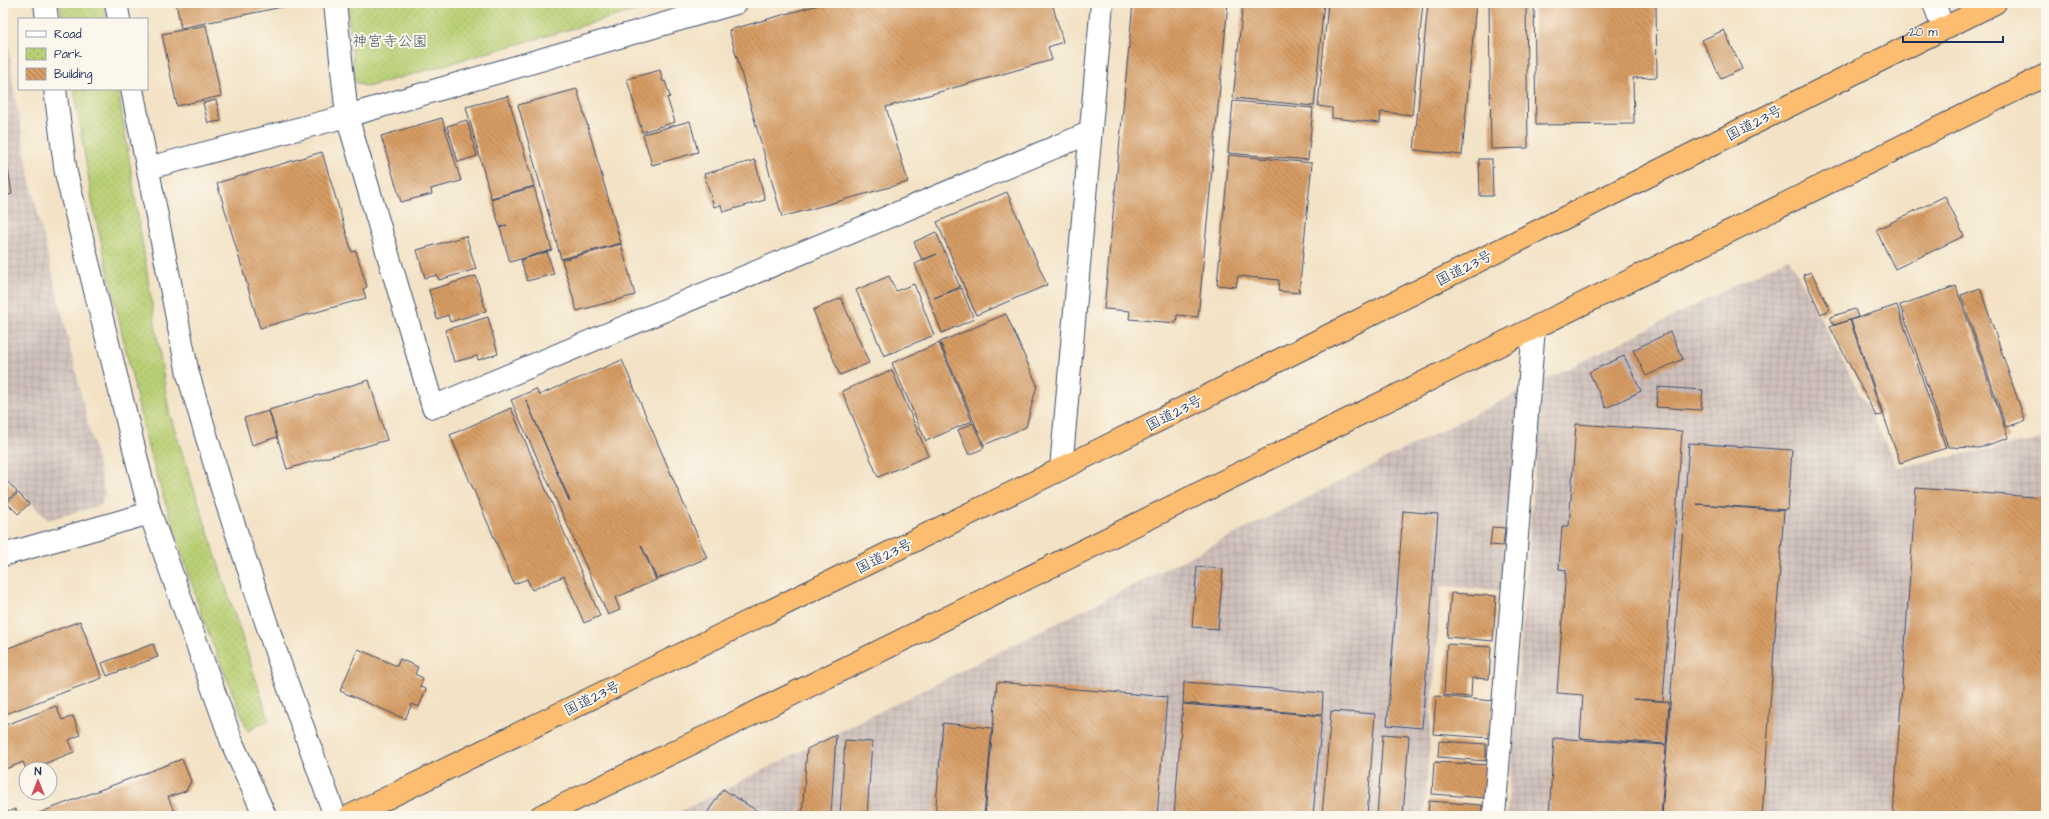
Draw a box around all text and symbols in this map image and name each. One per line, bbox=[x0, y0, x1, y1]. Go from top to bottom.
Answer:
legend bbox=[18, 18, 148, 90]
scale bar bbox=[1903, 18, 2003, 44]
text: 20 m bbox=[1909, 24, 1938, 41]
text: Road bbox=[54, 26, 82, 43]
park label: 神宮寺公園 bbox=[352, 31, 428, 52]
text: Park bbox=[54, 46, 82, 63]
text: Building bbox=[54, 66, 92, 84]
street label: 国道23号 bbox=[1722, 100, 1786, 147]
street label: 国道23号 bbox=[1432, 245, 1496, 292]
street label: 国道23号 bbox=[1142, 390, 1206, 437]
street label: 国道23号 bbox=[852, 534, 916, 579]
street label: 国道23号 bbox=[560, 676, 624, 721]
north arrow bbox=[18, 761, 58, 801]
text: N bbox=[35, 764, 42, 779]

